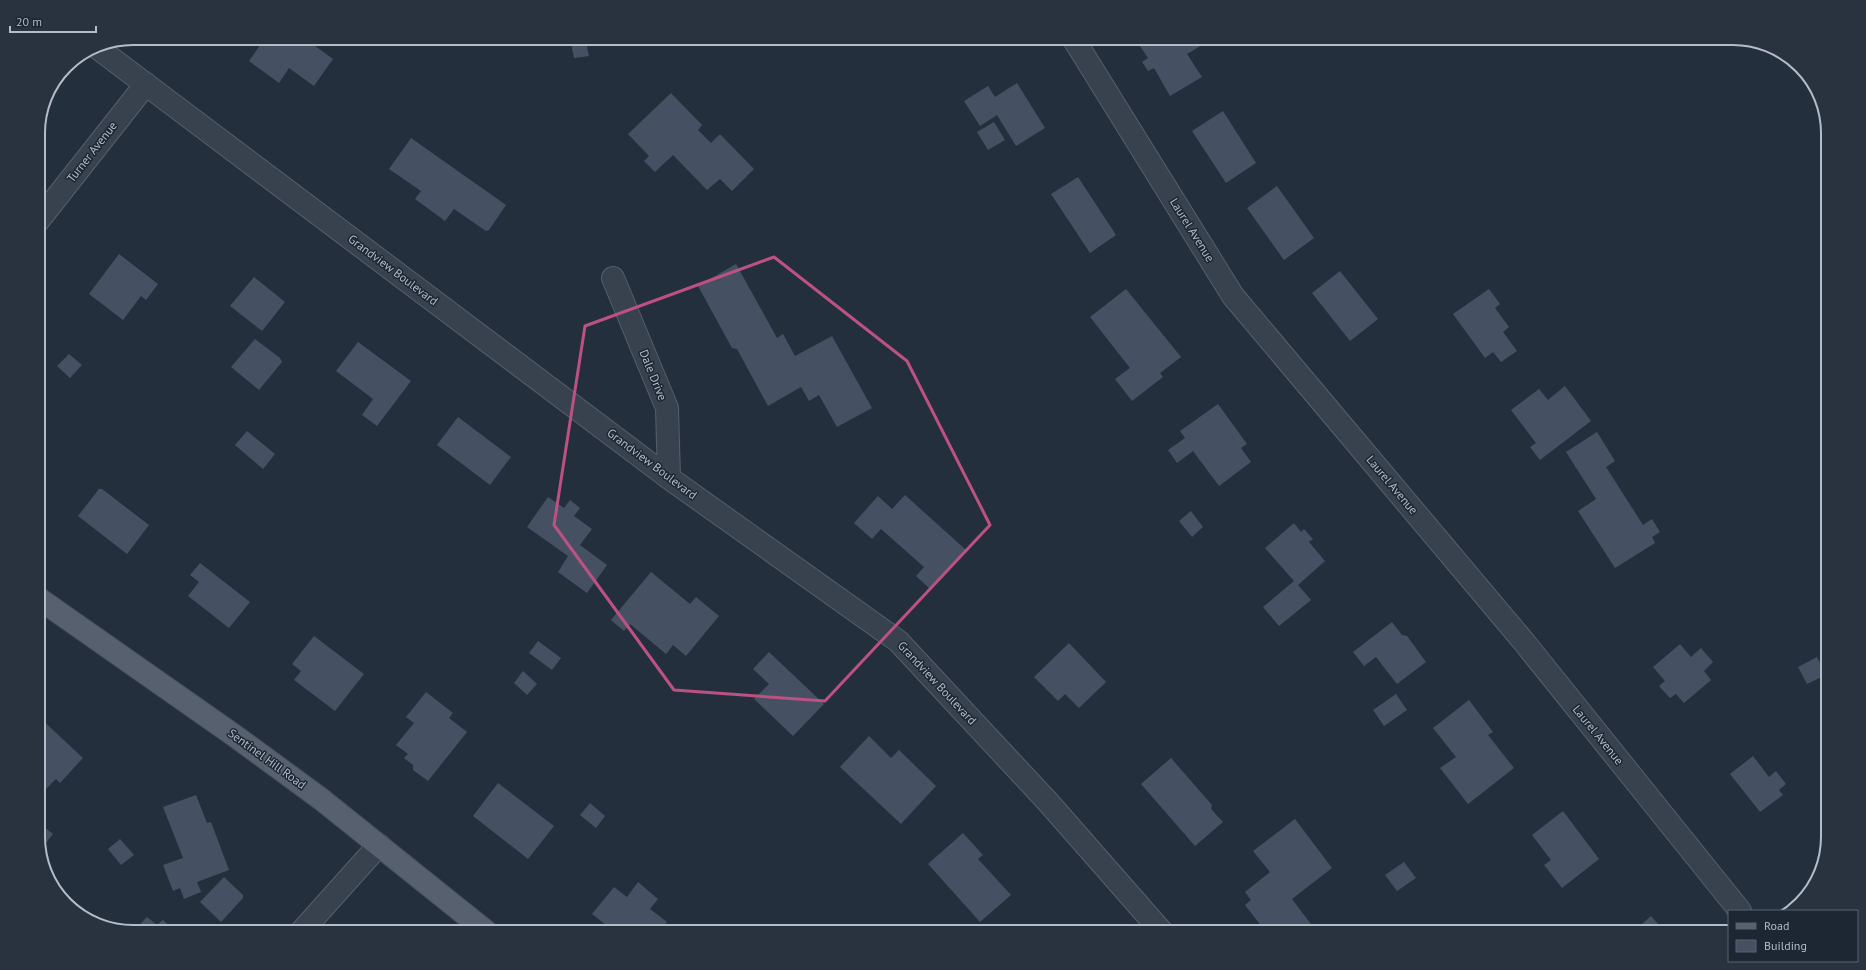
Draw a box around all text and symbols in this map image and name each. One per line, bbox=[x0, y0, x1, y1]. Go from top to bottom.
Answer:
scale bar bbox=[10, 8, 96, 34]
text: 20 m bbox=[16, 14, 42, 29]
street label: Turner Avenue bbox=[63, 118, 120, 185]
street label: Laurel Avenue bbox=[1167, 195, 1218, 264]
street label: Grandview Boulevard bbox=[345, 231, 441, 308]
street label: Dale Drive bbox=[636, 347, 670, 402]
street label: Grandview Boulevard bbox=[604, 425, 700, 502]
street label: Laurel Avenue bbox=[1363, 452, 1421, 517]
street label: Grandview Boulevard bbox=[895, 638, 980, 727]
street label: Laurel Avenue bbox=[1570, 702, 1627, 768]
street label: Sentinel Hill Road bbox=[225, 725, 309, 792]
legend bbox=[1728, 910, 1858, 962]
text: Road bbox=[1764, 918, 1789, 933]
text: Building bbox=[1764, 938, 1807, 953]

